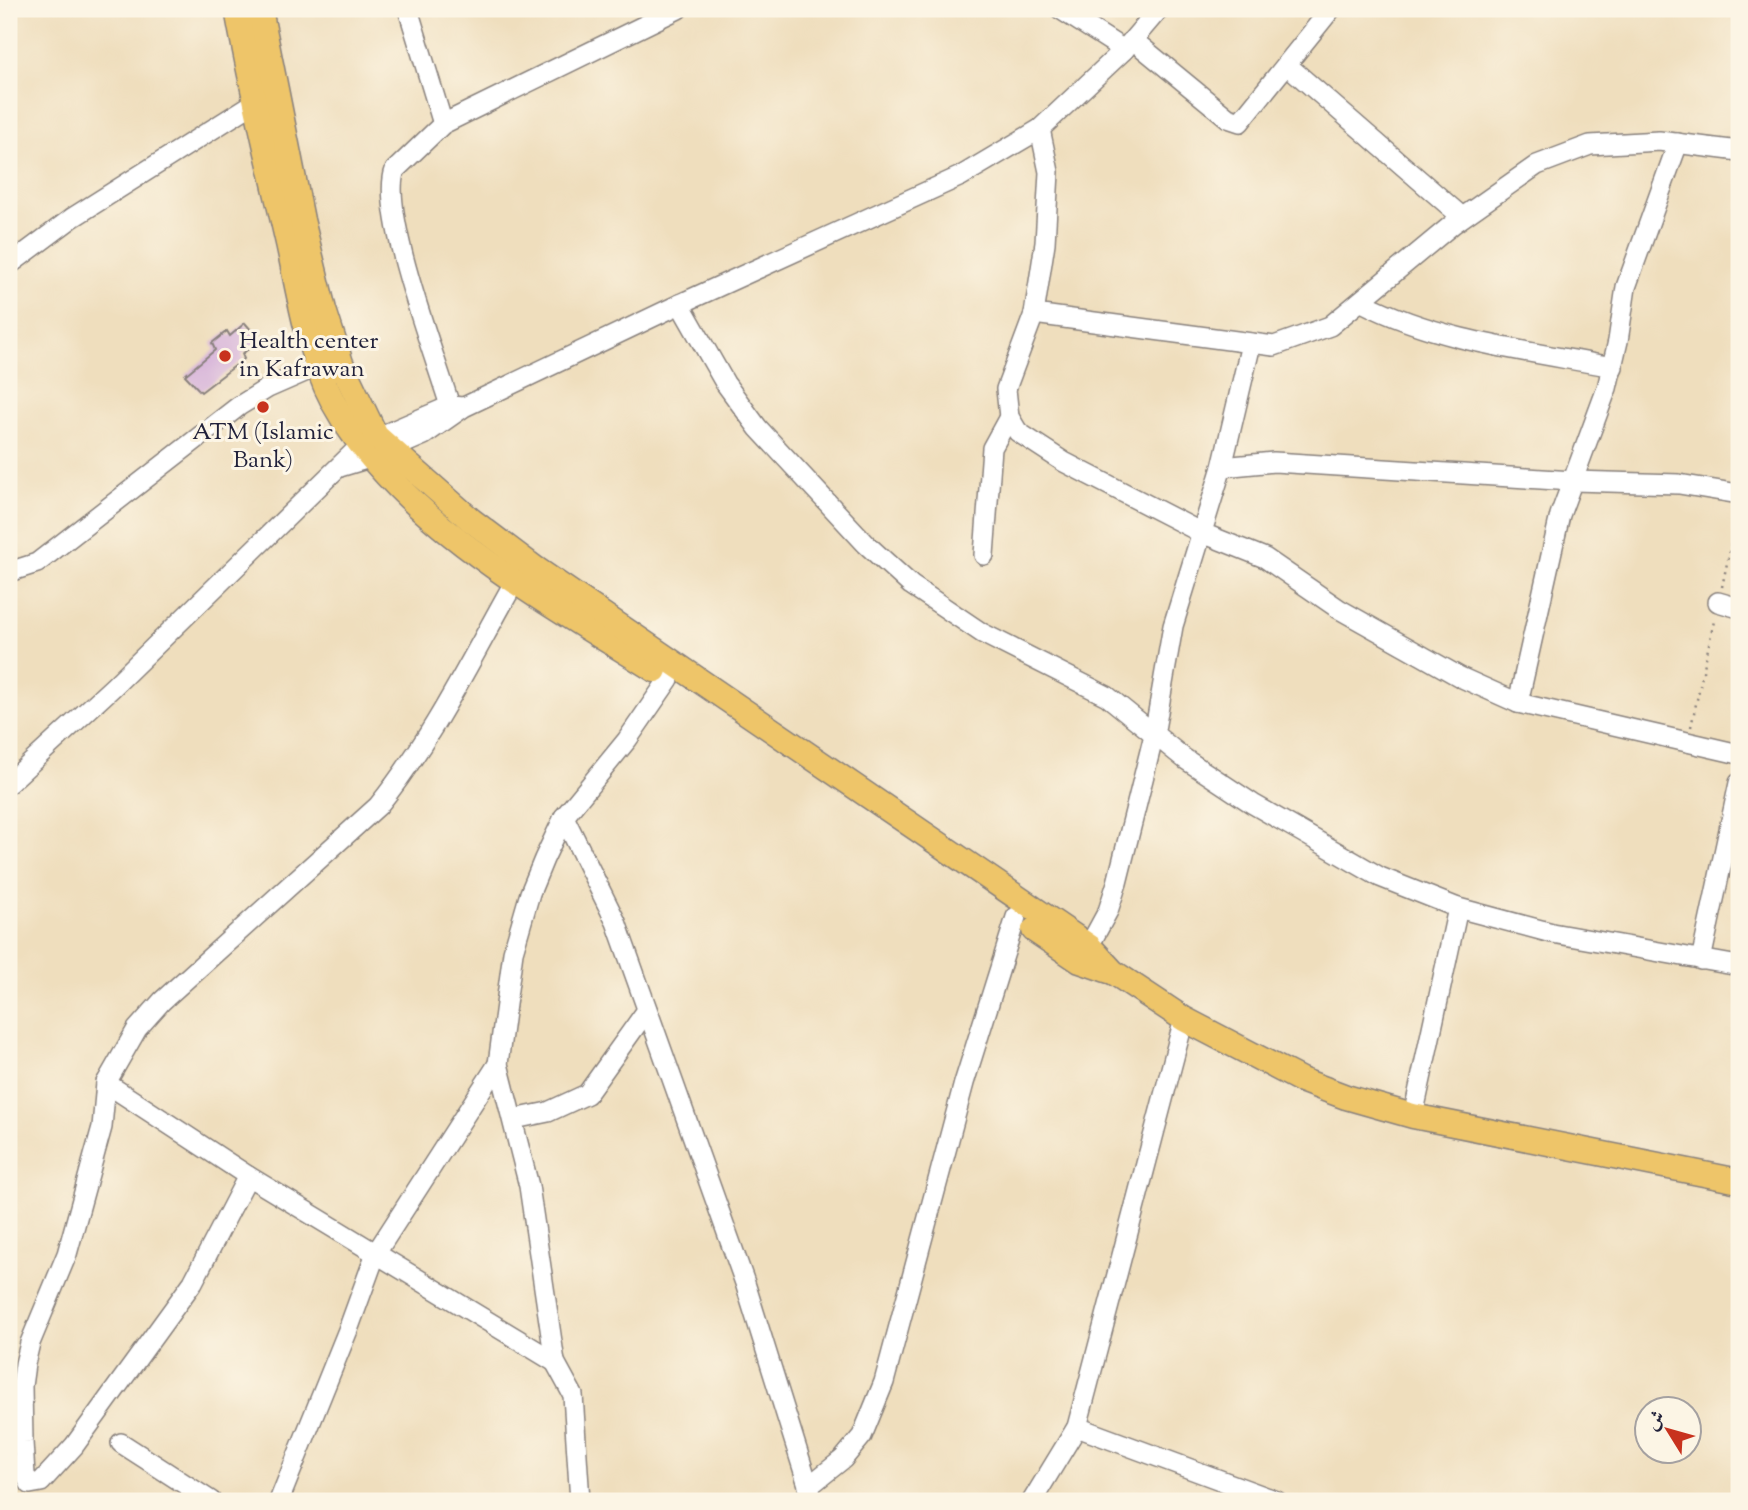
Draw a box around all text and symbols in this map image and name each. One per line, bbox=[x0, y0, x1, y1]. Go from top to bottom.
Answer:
place label: Health center in Kafrawan bbox=[239, 325, 378, 387]
marker: Health center in Kafrawan bbox=[217, 348, 233, 364]
marker: ATM (Islamic Bank) bbox=[255, 399, 271, 415]
place label: ATM (Islamic Bank) bbox=[192, 416, 334, 478]
north arrow bbox=[1632, 1394, 1702, 1464]
text: ش bbox=[1640, 1406, 1673, 1437]

